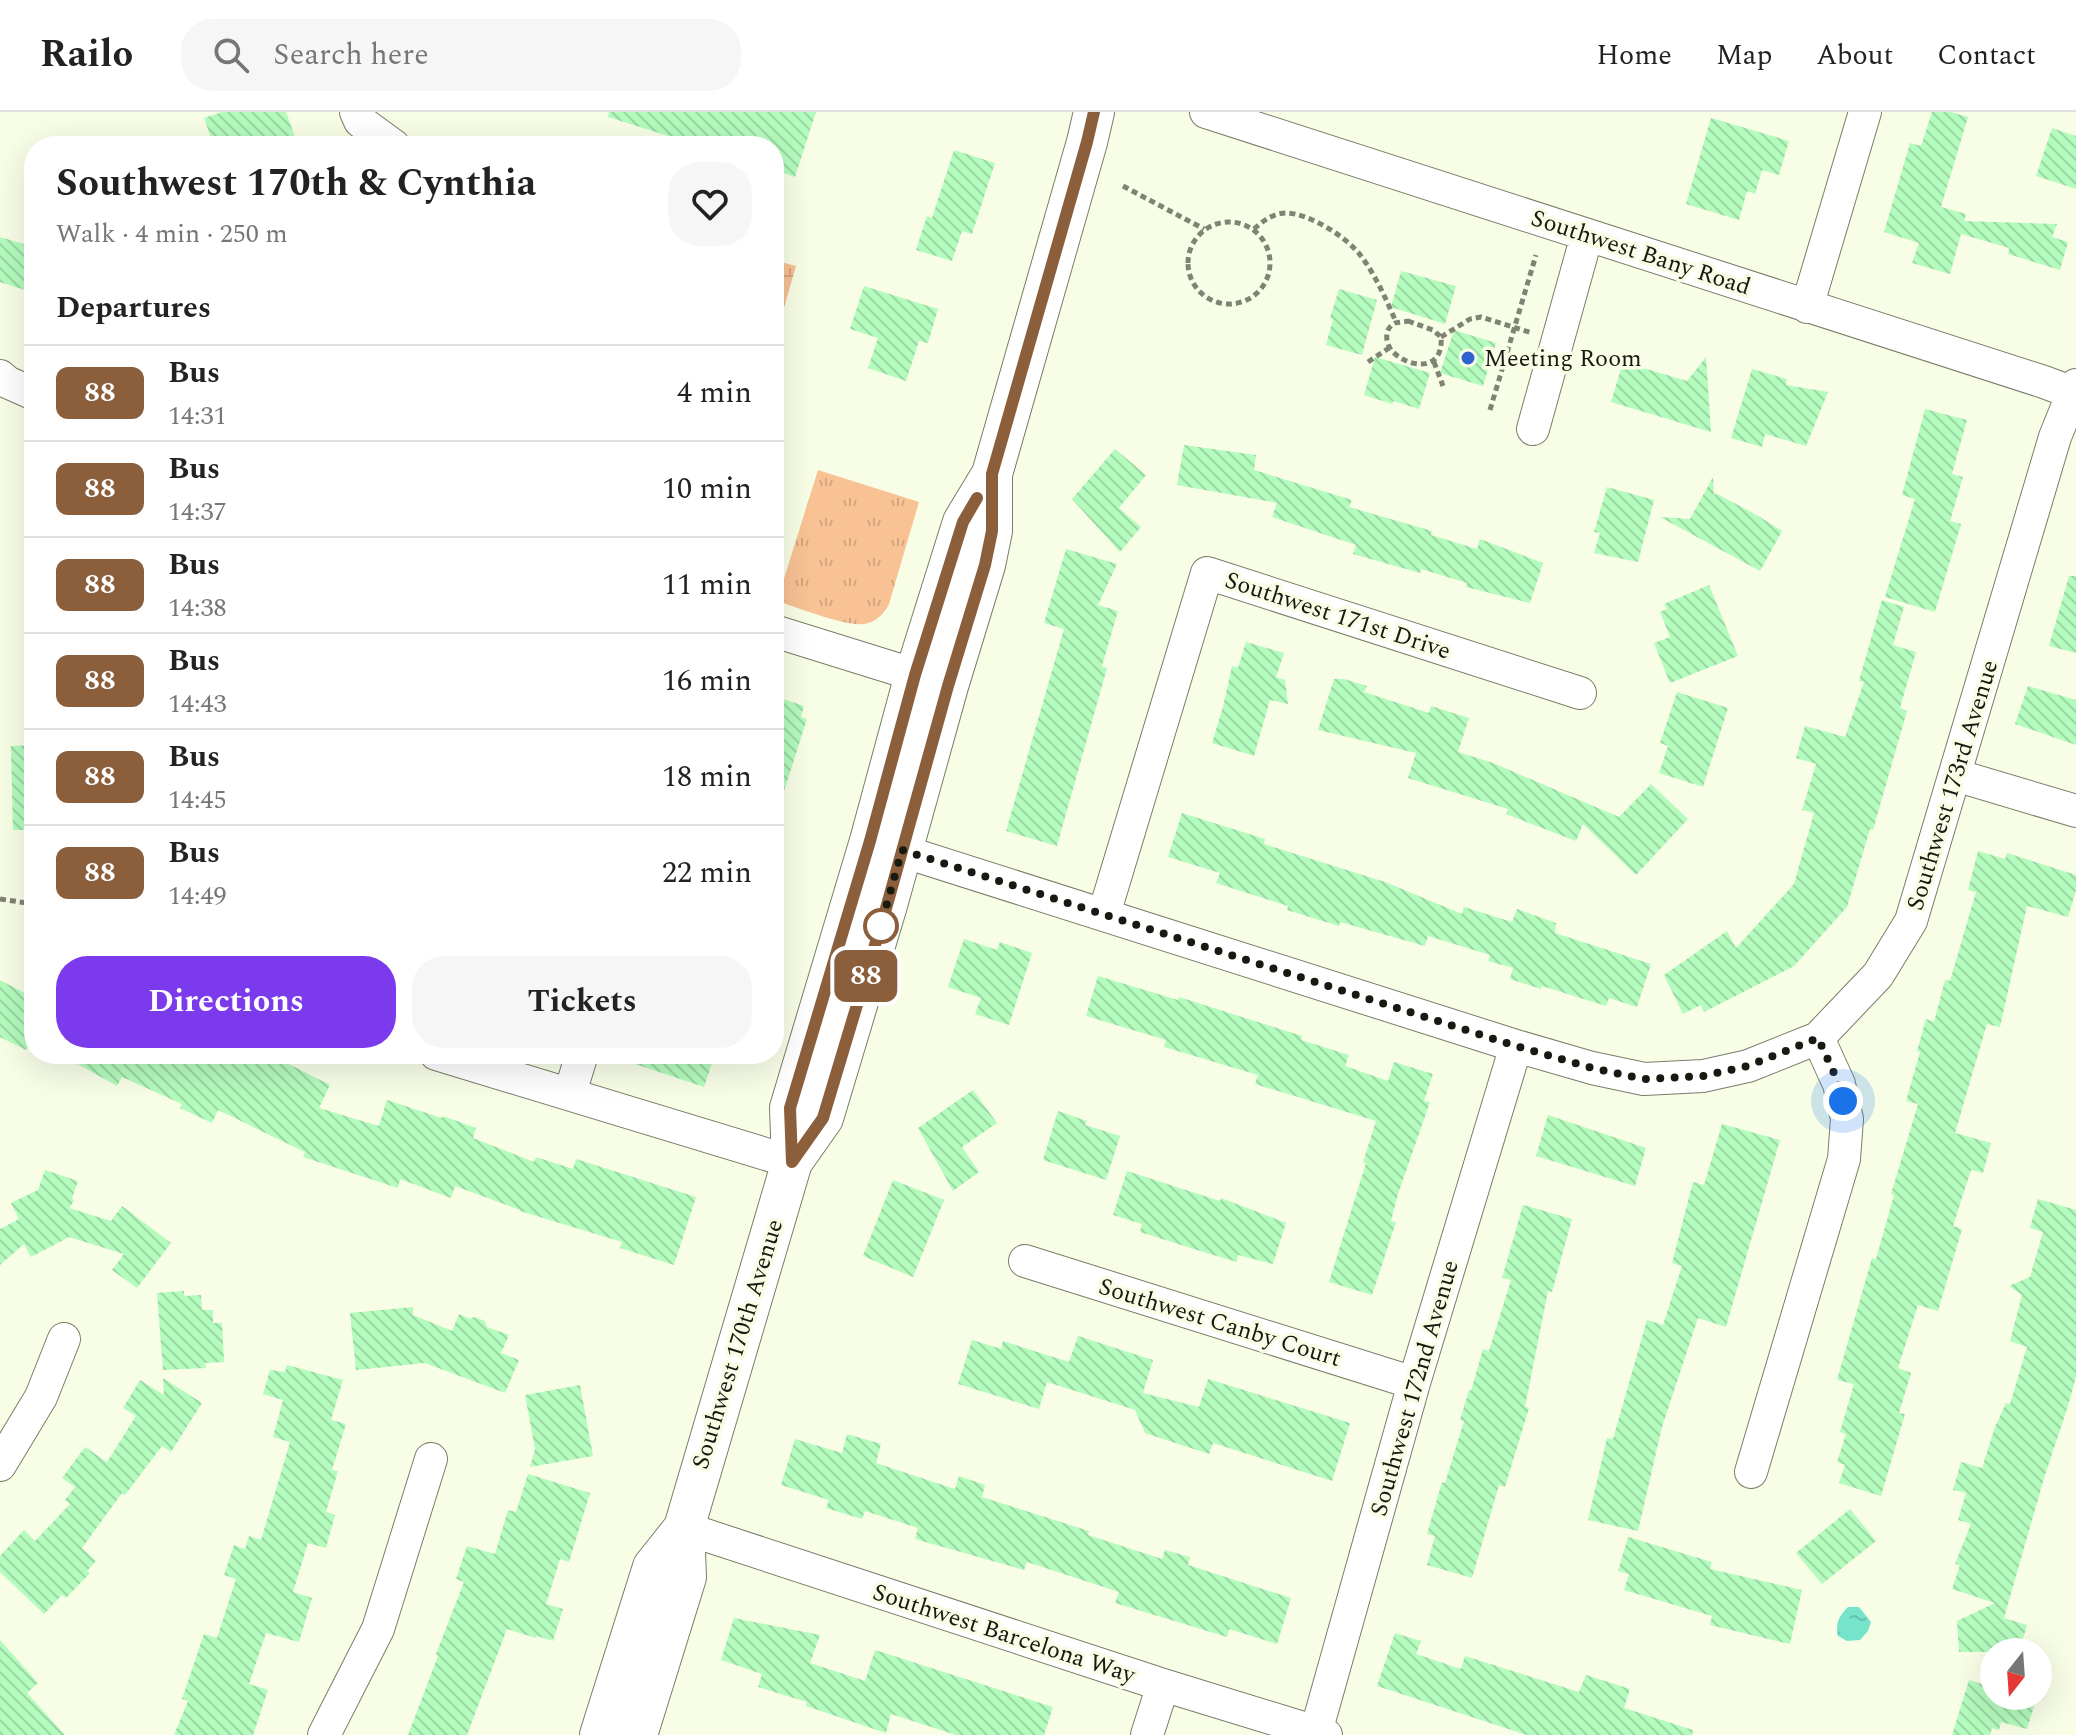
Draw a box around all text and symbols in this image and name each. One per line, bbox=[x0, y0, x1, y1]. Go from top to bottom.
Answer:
search box bbox=[181, 19, 741, 91]
text: Railo bbox=[40, 26, 133, 84]
text: Search here bbox=[273, 32, 429, 78]
icon: search bbox=[209, 33, 253, 77]
text: Home bbox=[1596, 34, 1672, 77]
text: Map bbox=[1716, 34, 1772, 77]
text: About bbox=[1816, 34, 1893, 77]
text: Contact bbox=[1937, 34, 2036, 77]
text: Southwest 170th & Cynthia bbox=[56, 155, 536, 213]
button: heart bbox=[668, 162, 752, 246]
street label: Southwest Bany Road bbox=[1526, 200, 1755, 305]
text: Walk · 4 min · 250 m bbox=[56, 214, 288, 254]
text: Departures bbox=[56, 285, 211, 331]
place label: Meeting Room bbox=[1484, 341, 1642, 377]
marker: Meeting Room bbox=[1459, 349, 1477, 367]
text: Bus bbox=[168, 350, 220, 396]
text: 4 min bbox=[677, 370, 752, 416]
text: 88 bbox=[84, 371, 116, 414]
text: 14:31 bbox=[168, 396, 227, 436]
text: Bus bbox=[168, 446, 220, 492]
text: 10 min bbox=[662, 466, 752, 512]
text: 88 bbox=[84, 467, 116, 510]
text: 14:37 bbox=[168, 492, 227, 532]
text: Bus bbox=[168, 542, 220, 588]
text: 11 min bbox=[662, 562, 752, 608]
street label: Southwest 171st Drive bbox=[1220, 562, 1455, 669]
text: 88 bbox=[84, 563, 116, 606]
text: 14:38 bbox=[168, 588, 227, 628]
text: Bus bbox=[168, 638, 220, 684]
street label: Southwest 173rd Avenue bbox=[1898, 656, 2008, 915]
text: 16 min bbox=[662, 658, 752, 704]
text: 88 bbox=[84, 659, 116, 702]
text: 14:43 bbox=[168, 684, 227, 724]
text: Bus bbox=[168, 734, 220, 780]
text: 18 min bbox=[662, 754, 752, 800]
text: 88 bbox=[84, 755, 116, 798]
text: 14:45 bbox=[168, 780, 227, 820]
text: Bus bbox=[168, 830, 220, 876]
text: 22 min bbox=[662, 850, 752, 896]
text: 88 bbox=[84, 851, 116, 894]
text: 14:49 bbox=[168, 876, 227, 916]
unlabelled marker bbox=[864, 909, 898, 943]
line badge: 88 bbox=[830, 950, 902, 1002]
text: 88 bbox=[850, 954, 882, 997]
button: Directions bbox=[56, 956, 396, 1048]
button: Tickets bbox=[412, 956, 752, 1048]
your location bbox=[1823, 1081, 1863, 1121]
street label: Southwest 170th Avenue bbox=[683, 1215, 793, 1474]
street label: Southwest 172nd Avenue bbox=[1361, 1256, 1469, 1521]
street label: Southwest Canby Court bbox=[1094, 1269, 1345, 1377]
street label: Southwest Barcelona Way bbox=[868, 1574, 1141, 1694]
north arrow bbox=[1980, 1638, 2052, 1710]
map controls bbox=[1980, 1638, 2052, 1710]

